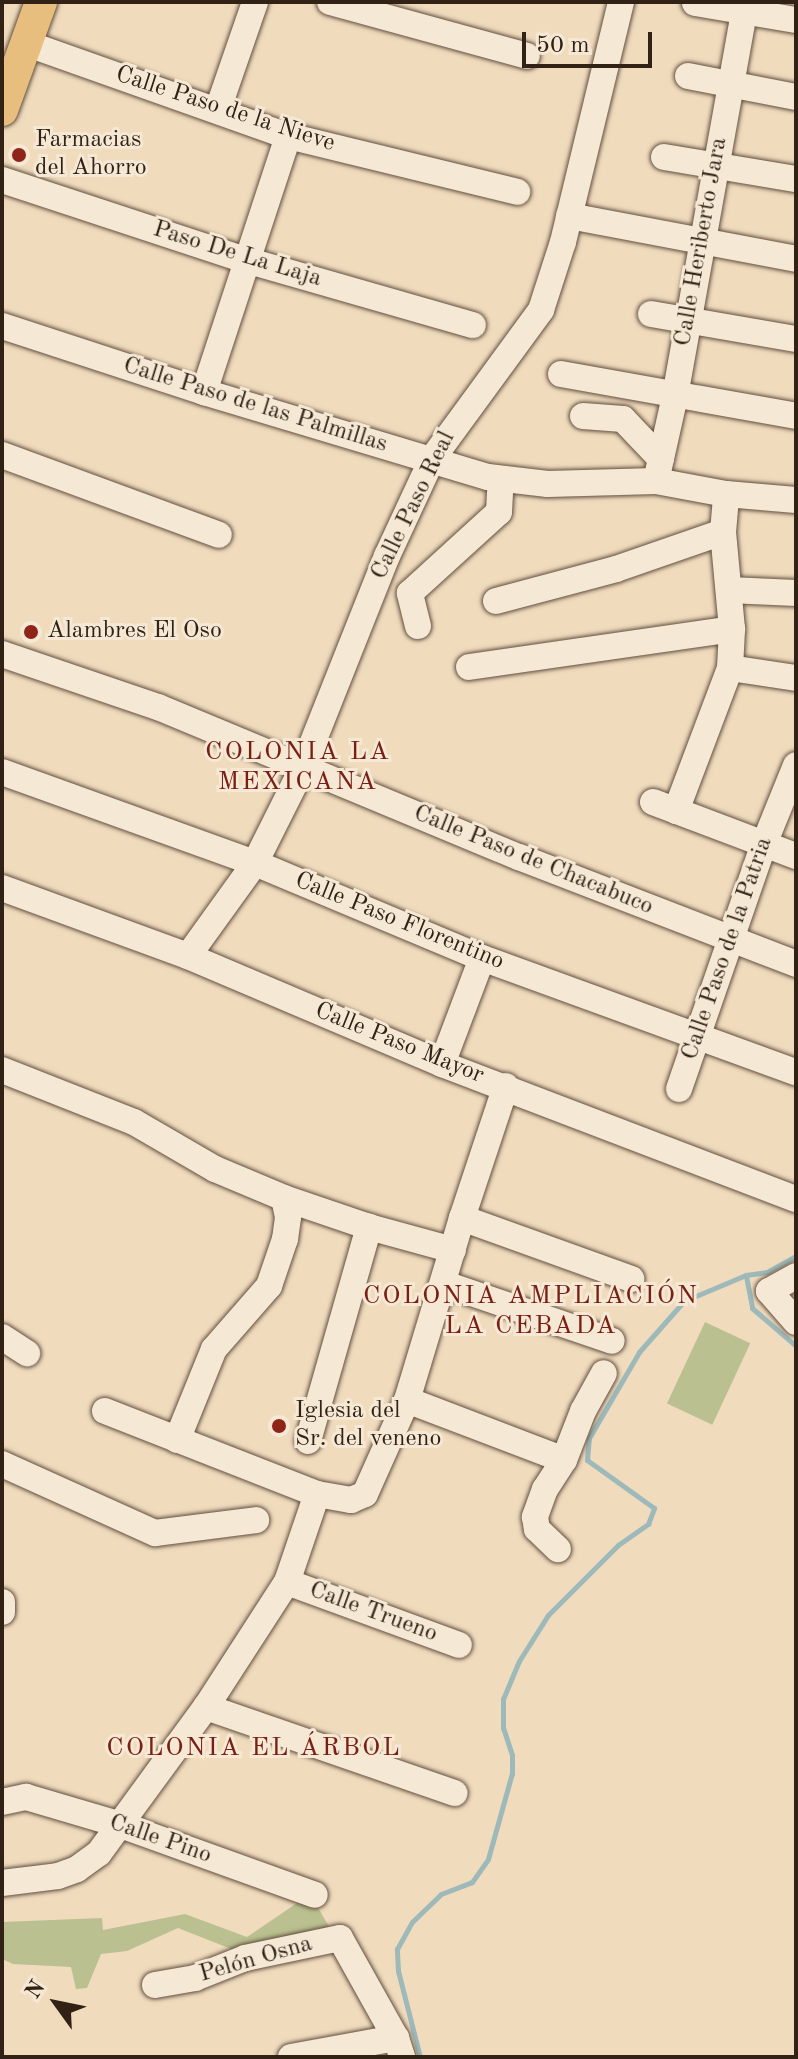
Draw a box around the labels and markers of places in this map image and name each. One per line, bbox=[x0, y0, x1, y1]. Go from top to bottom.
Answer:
place label: Farmacias del Ahorro bbox=[35, 127, 147, 183]
marker: Farmacias del Ahorro bbox=[10, 146, 28, 164]
place label: Alambres El Oso bbox=[47, 618, 222, 646]
marker: Alambres El Oso bbox=[22, 623, 40, 641]
place label: Iglesia del Sr. del veneno bbox=[295, 1398, 441, 1454]
marker: Iglesia del Sr. del veneno bbox=[270, 1417, 288, 1435]

